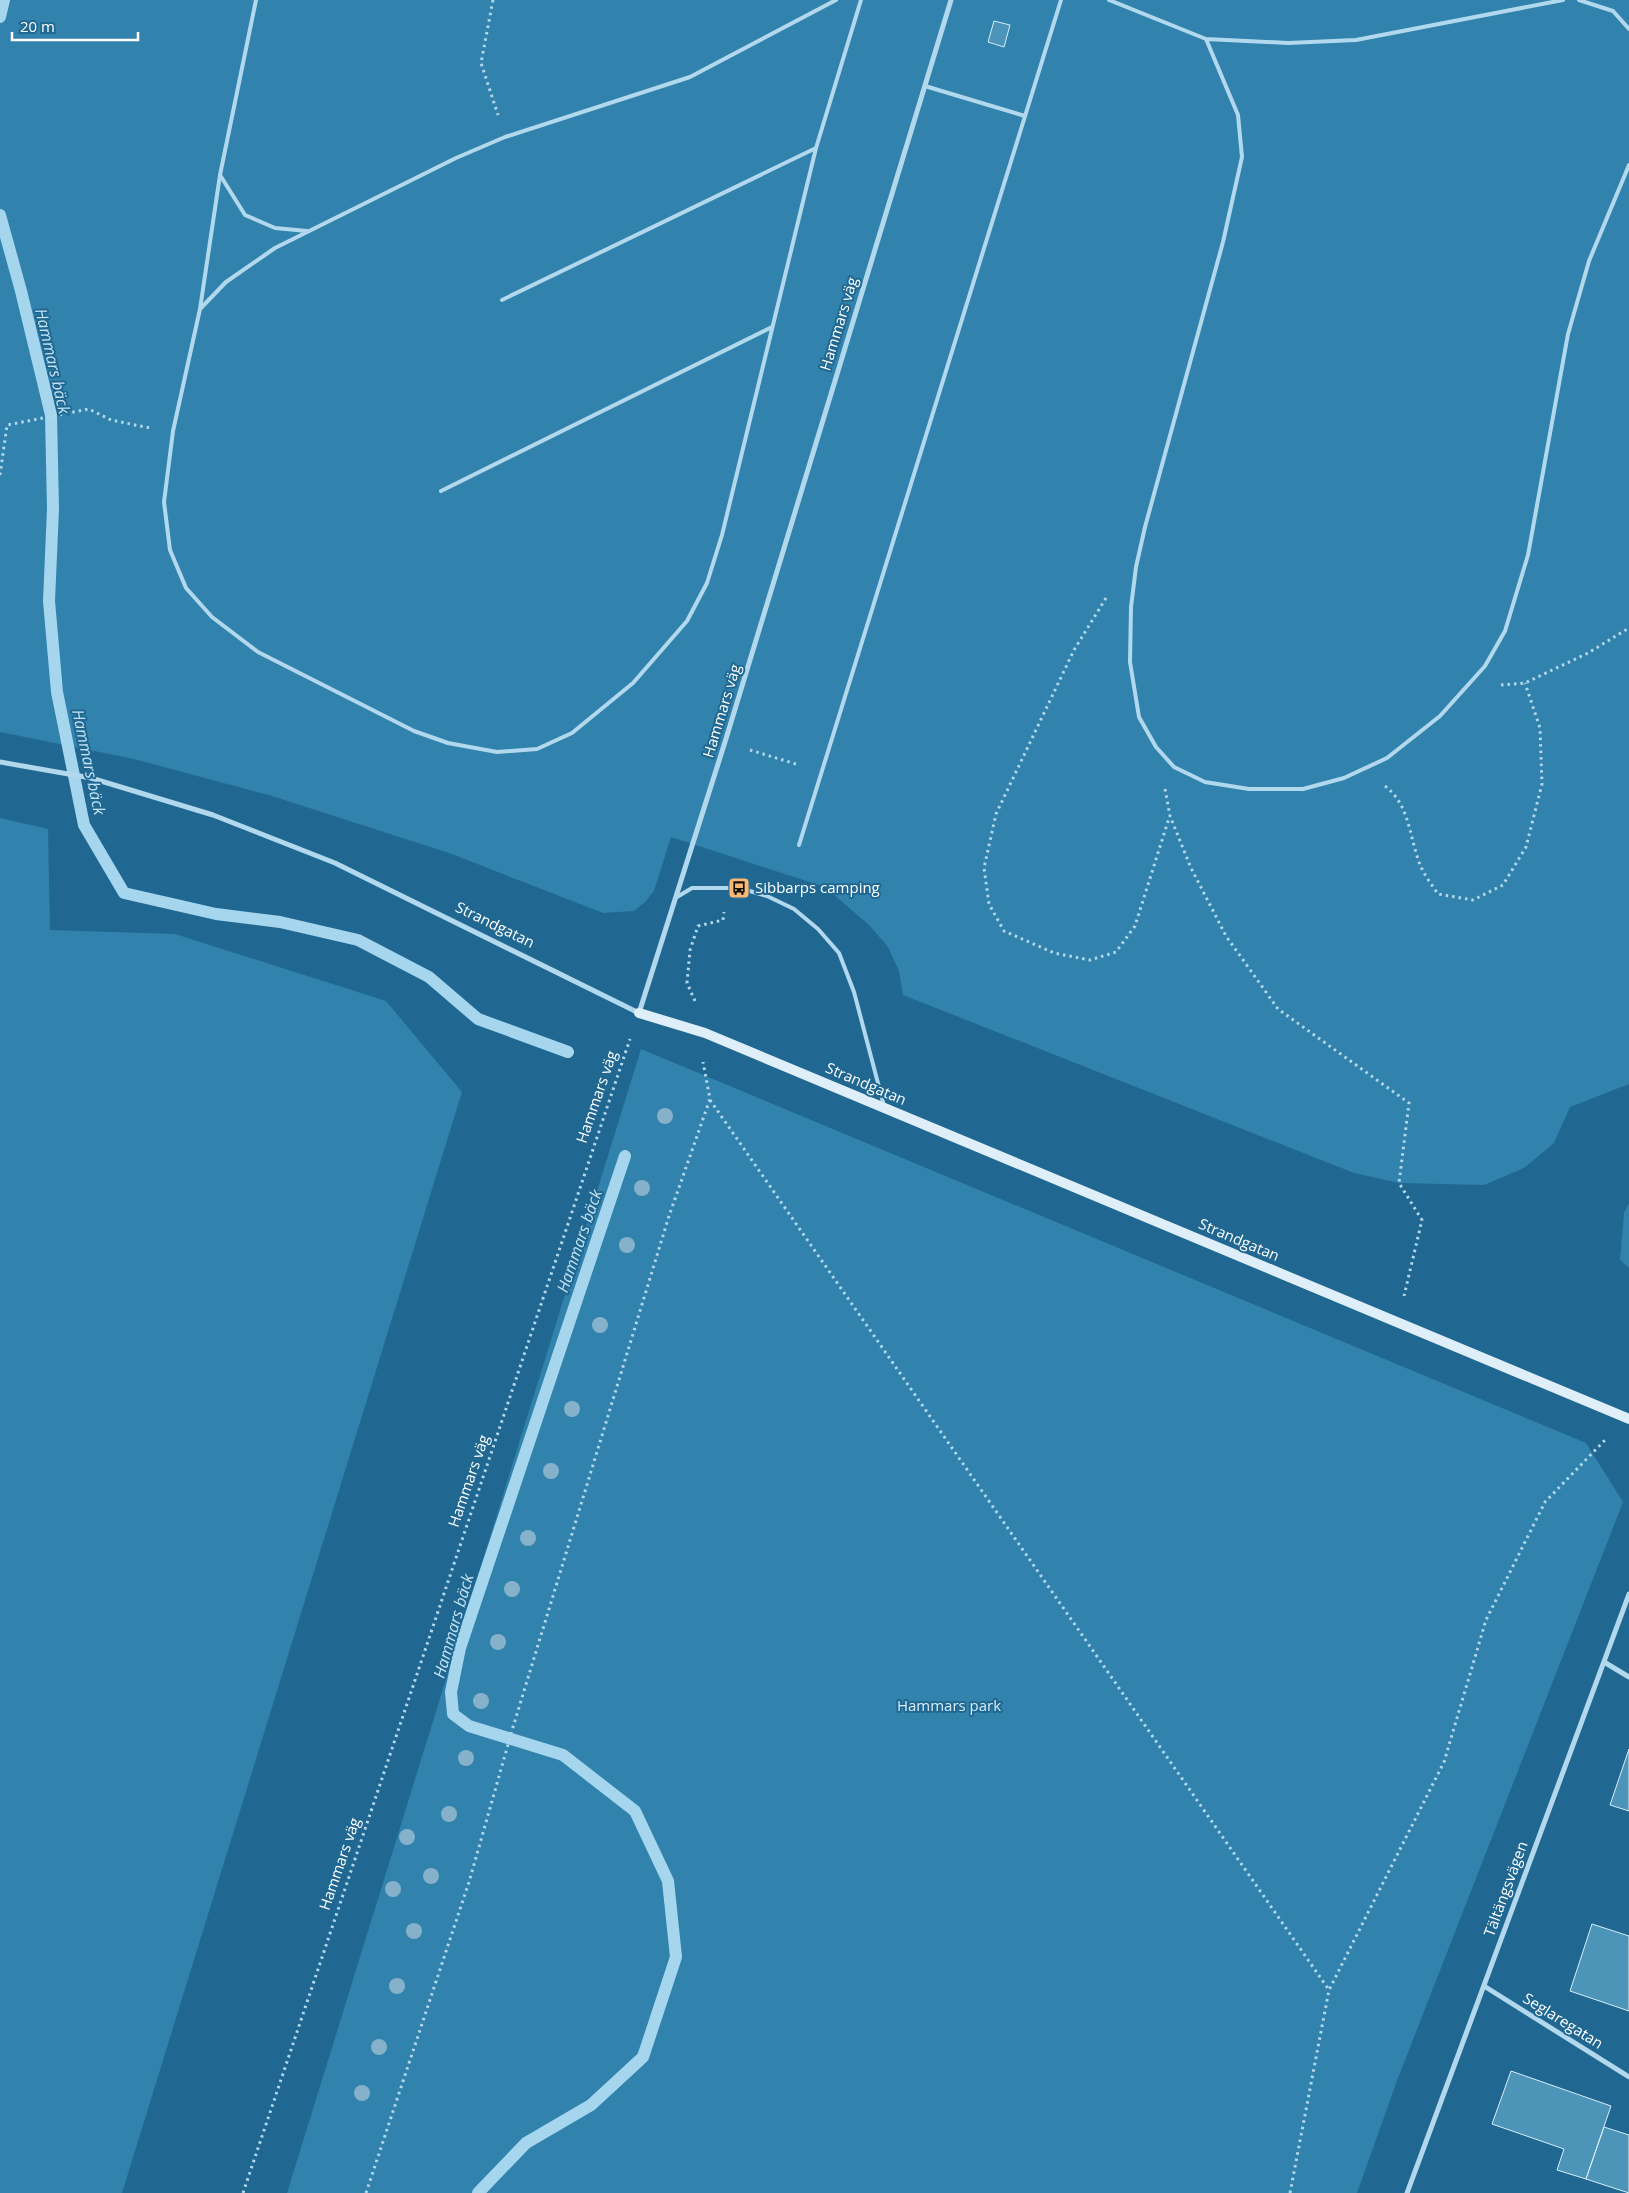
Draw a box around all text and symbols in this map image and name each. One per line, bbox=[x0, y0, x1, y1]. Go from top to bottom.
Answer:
scale bar bbox=[12, 10, 139, 42]
text: 20 m bbox=[20, 16, 55, 36]
street label: Hammars väg bbox=[814, 275, 862, 373]
water label: Hammars bäck bbox=[30, 306, 76, 417]
street label: Hammars väg bbox=[697, 662, 745, 760]
water label: Hammars bäck bbox=[67, 707, 111, 818]
bus stop icon: Sibbarps camping bbox=[727, 876, 751, 900]
place label: Sibbarps camping bbox=[755, 877, 880, 897]
street label: Strandgatan bbox=[453, 896, 538, 952]
street label: Hammars väg bbox=[571, 1048, 621, 1146]
street label: Strandgatan bbox=[823, 1057, 910, 1109]
water label: Hammars bäck bbox=[551, 1185, 607, 1295]
street label: Strandgatan bbox=[1196, 1213, 1283, 1265]
street label: Hammars väg bbox=[443, 1432, 493, 1530]
water label: Hammars bäck bbox=[428, 1570, 479, 1681]
park label: Hammars park bbox=[897, 1695, 1001, 1715]
street label: Hammars väg bbox=[314, 1815, 364, 1913]
street label: Tältängsvägen bbox=[1479, 1838, 1532, 1939]
street label: Seglaregatan bbox=[1520, 1988, 1607, 2053]

